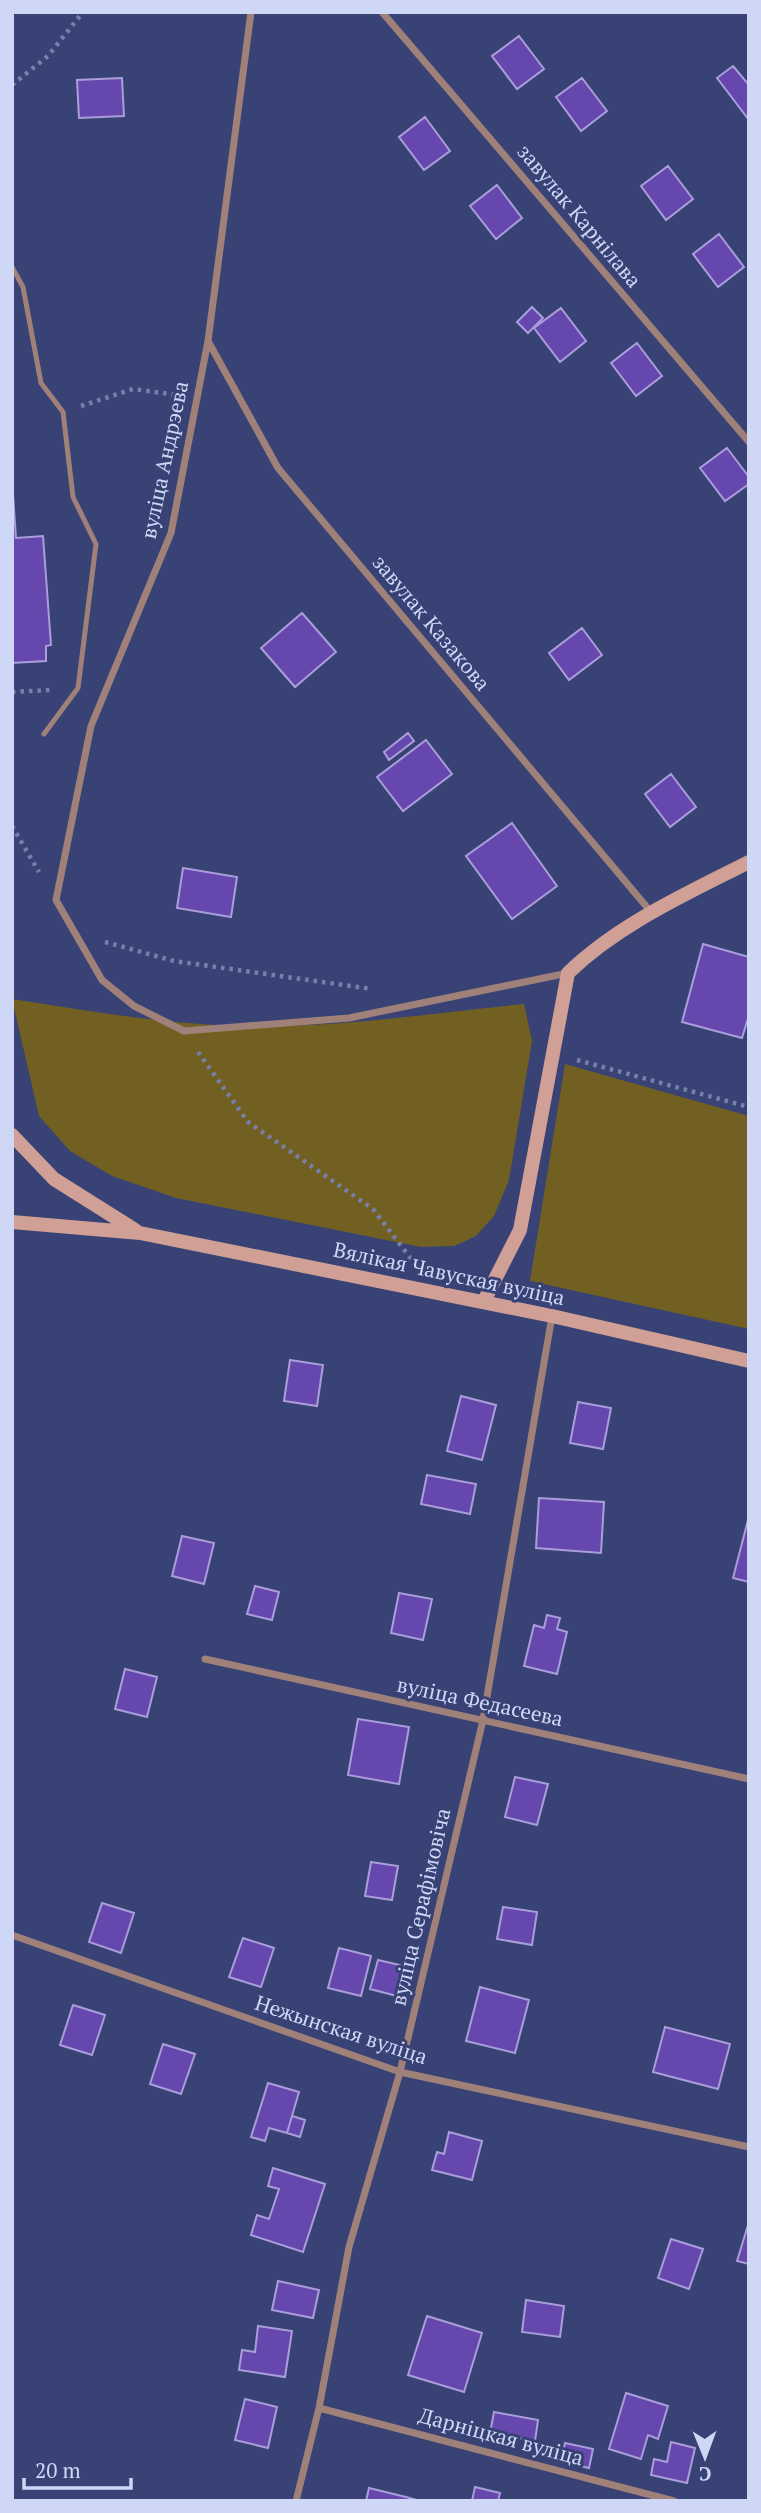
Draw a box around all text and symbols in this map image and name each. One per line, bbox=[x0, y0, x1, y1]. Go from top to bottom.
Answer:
street label: завулак Карнілава bbox=[511, 138, 648, 293]
street label: вуліца Андрэева bbox=[134, 378, 195, 541]
street label: завулак Казакова bbox=[367, 548, 497, 697]
street label: Вялікая Чавуская вуліца bbox=[331, 1235, 568, 1311]
street label: вуліца Федасеева bbox=[395, 1670, 566, 1732]
street label: вуліца Серафімовіча bbox=[384, 1805, 456, 2008]
street label: Нежынская вуліца bbox=[252, 1988, 431, 2070]
street label: Дарніцкая вуліца bbox=[416, 2401, 587, 2472]
north arrow bbox=[670, 2422, 740, 2492]
scale bar bbox=[24, 2446, 131, 2490]
text: 20 m bbox=[35, 2456, 81, 2484]
text: С bbox=[699, 2462, 712, 2487]

